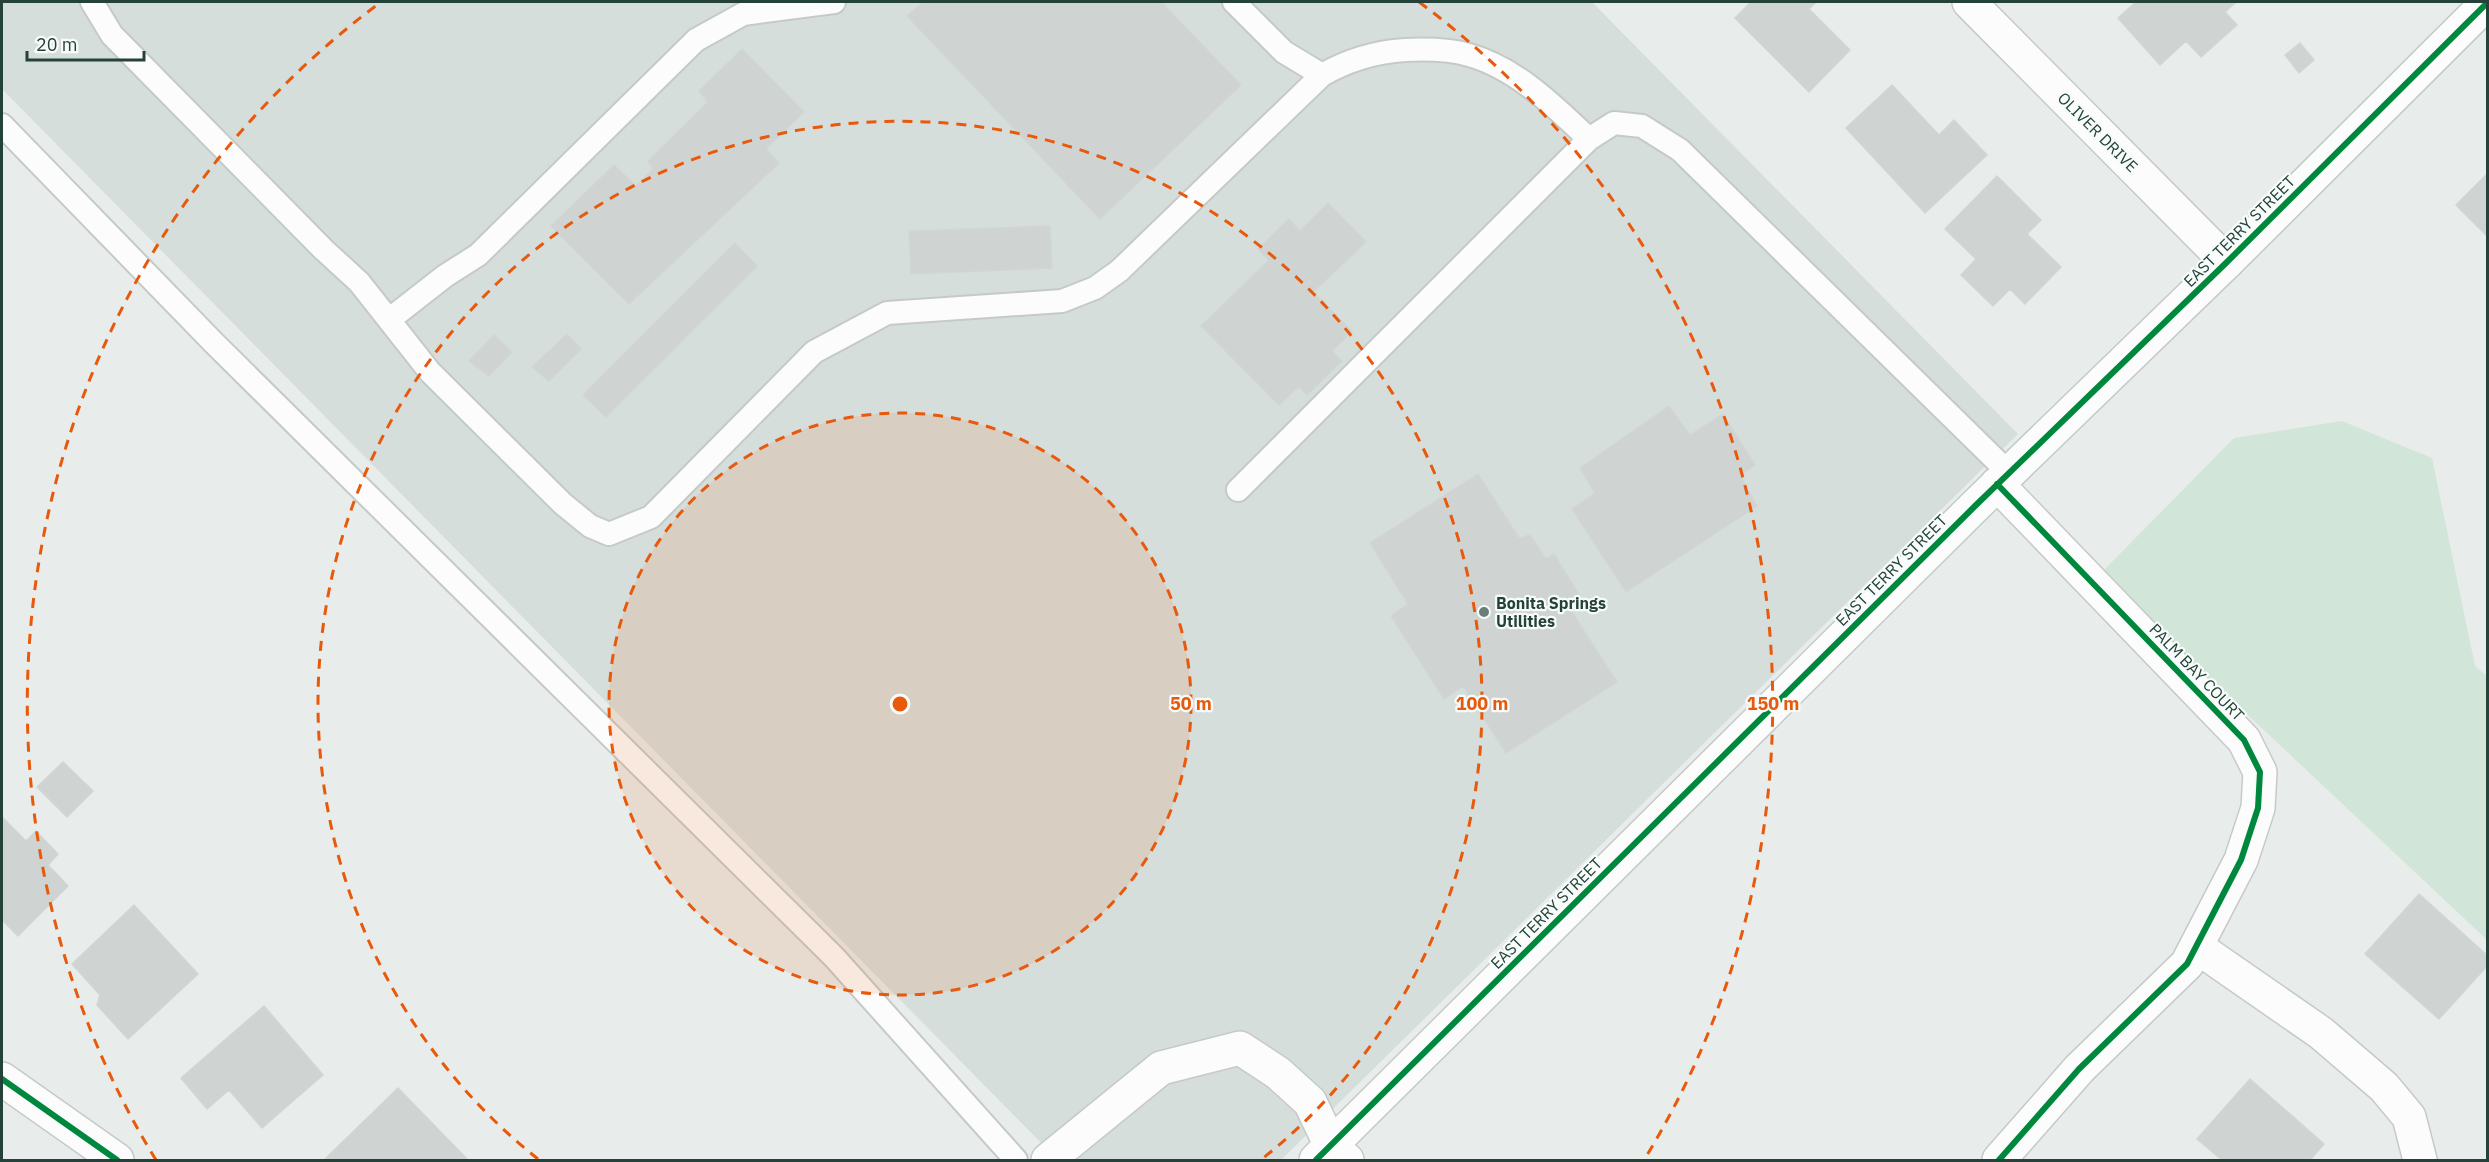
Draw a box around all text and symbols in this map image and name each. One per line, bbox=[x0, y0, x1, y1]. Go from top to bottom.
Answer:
scale bar bbox=[27, 24, 144, 62]
text: 20 m bbox=[36, 33, 78, 56]
street label: OLIVER DRIVE bbox=[2054, 88, 2142, 176]
street label: EAST TERRY STREET bbox=[2179, 171, 2299, 291]
street label: EAST TERRY STREET bbox=[1831, 510, 1951, 630]
place label: Bonita Springs Utilities bbox=[1496, 593, 1606, 631]
marker: Bonita Springs Utilities bbox=[1477, 605, 1491, 619]
street label: PALM BAY COURT bbox=[2145, 619, 2249, 725]
text: 50 m bbox=[1170, 692, 1212, 715]
text: 100 m bbox=[1456, 692, 1508, 715]
text: 150 m bbox=[1747, 692, 1799, 715]
centre of rings bbox=[890, 694, 910, 714]
street label: EAST TERRY STREET bbox=[1486, 853, 1606, 973]

